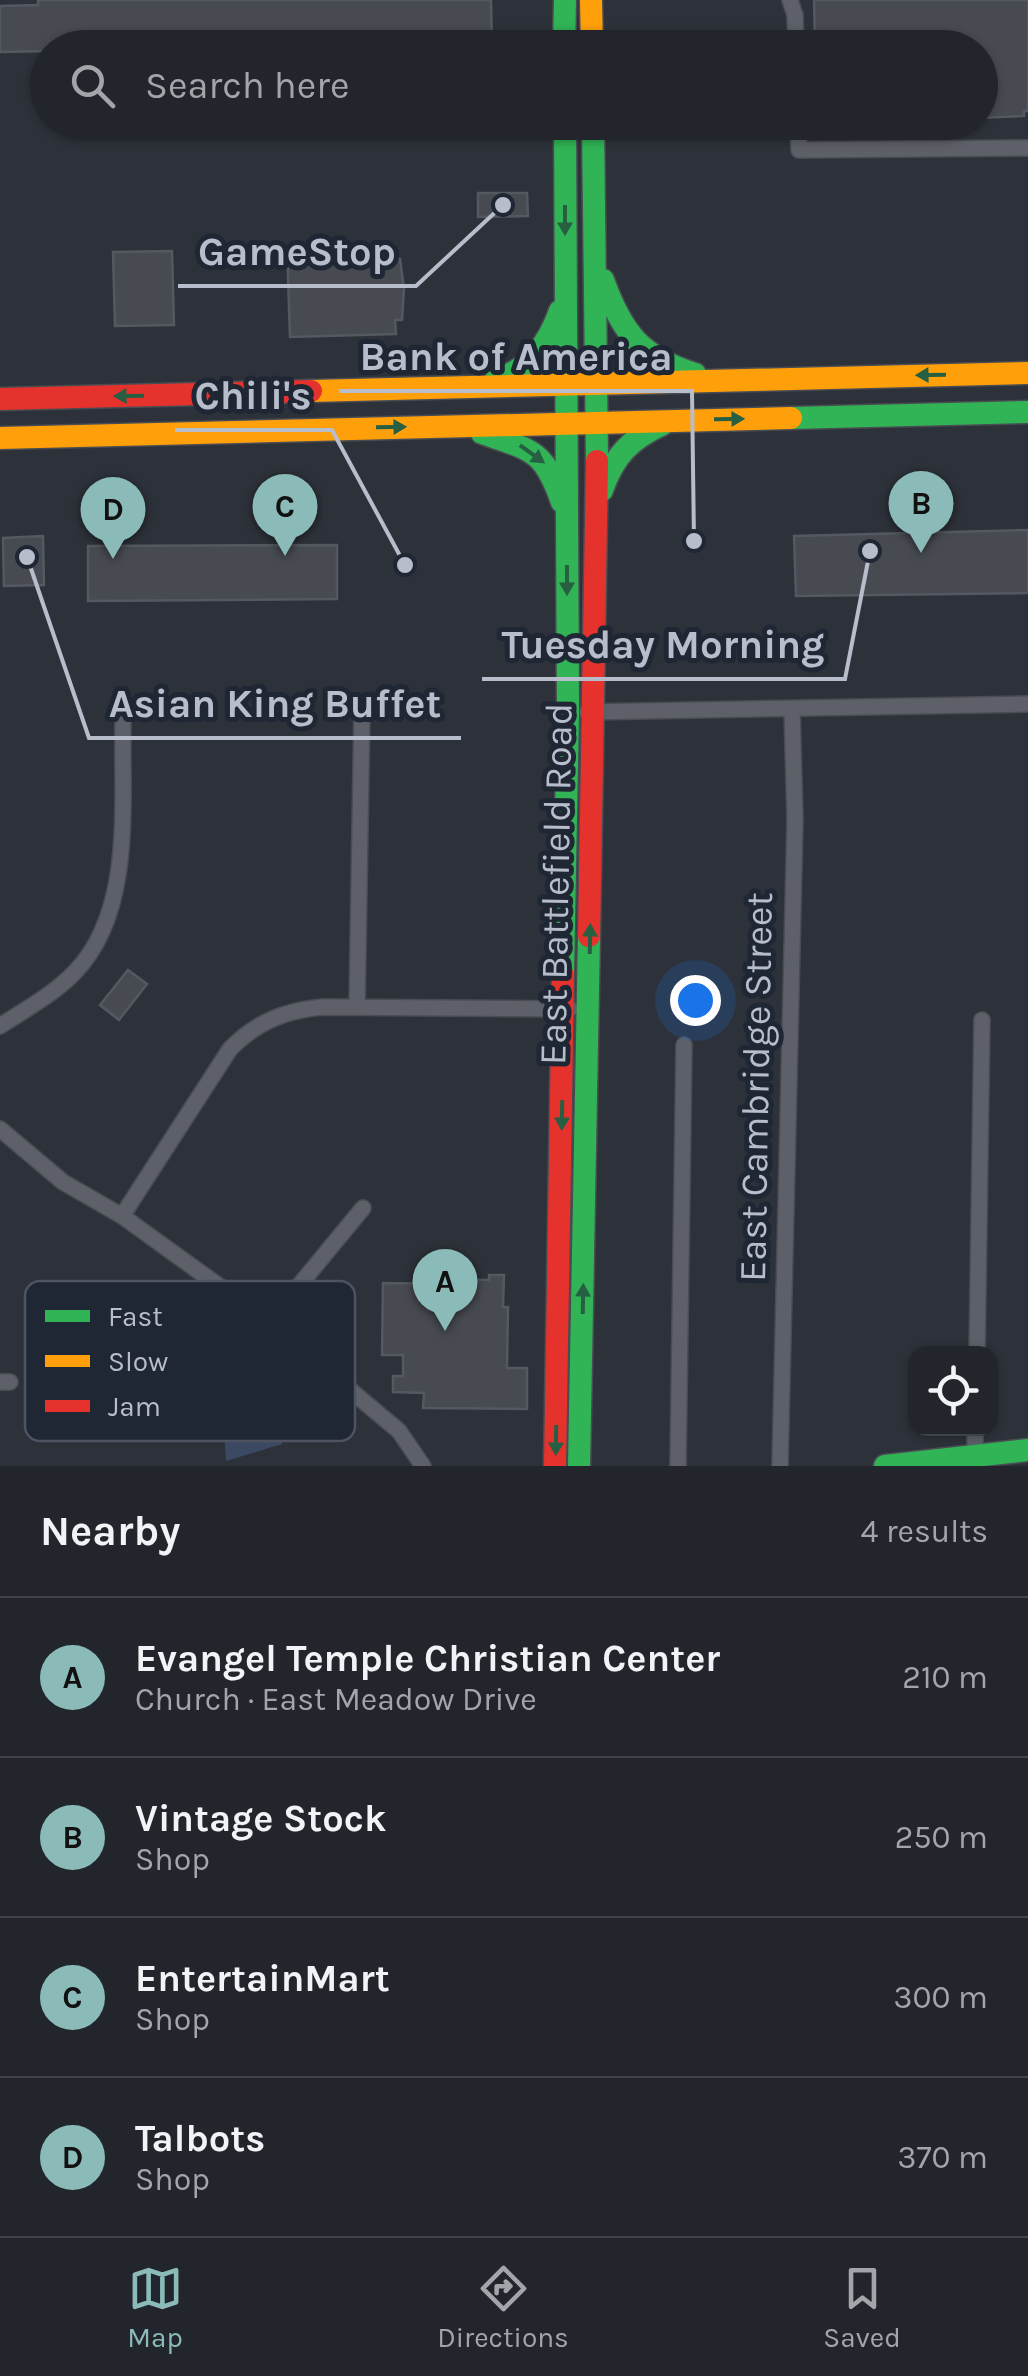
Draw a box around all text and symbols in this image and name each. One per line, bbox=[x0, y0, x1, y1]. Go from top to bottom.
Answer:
search box bbox=[30, 30, 998, 140]
icon: search bbox=[65, 58, 120, 113]
text: Search here bbox=[145, 63, 349, 108]
one-way arrow bbox=[557, 204, 573, 236]
callout: GameStop bbox=[178, 216, 416, 286]
text: GameStop bbox=[198, 228, 396, 275]
callout: Bank of America bbox=[339, 321, 692, 391]
text: Bank of America bbox=[359, 333, 673, 380]
callout: Chili's bbox=[175, 360, 332, 430]
one-way arrow bbox=[914, 368, 946, 384]
text: Chili's bbox=[195, 372, 311, 419]
one-way arrow bbox=[112, 388, 144, 404]
one-way arrow bbox=[714, 411, 746, 427]
one-way arrow bbox=[375, 419, 407, 435]
one-way arrow bbox=[519, 444, 545, 463]
pin: B bbox=[888, 470, 954, 553]
pin: C bbox=[252, 474, 318, 556]
pin: D bbox=[80, 476, 146, 559]
one-way arrow bbox=[560, 564, 576, 596]
callout: Tuesday Morning bbox=[482, 609, 845, 679]
text: Tuesday Morning bbox=[501, 621, 825, 668]
callout: Asian King Buffet bbox=[89, 668, 461, 738]
text: Asian King Buffet bbox=[109, 680, 441, 727]
street label: East Battlefield Road bbox=[530, 702, 582, 1066]
street label: East Cambridge Street bbox=[730, 892, 782, 1282]
one-way arrow bbox=[582, 922, 598, 954]
your location bbox=[670, 975, 721, 1026]
one-way arrow bbox=[554, 1099, 570, 1131]
pin: A bbox=[412, 1248, 478, 1331]
legend bbox=[25, 1281, 355, 1441]
one-way arrow bbox=[575, 1282, 591, 1314]
text: Fast bbox=[108, 1300, 163, 1333]
text: Slow bbox=[108, 1345, 168, 1378]
map controls bbox=[908, 1346, 998, 1436]
button: locate bbox=[908, 1346, 998, 1436]
text: Jam bbox=[108, 1390, 161, 1423]
one-way arrow bbox=[547, 1424, 563, 1456]
text: Nearby bbox=[40, 1506, 180, 1556]
text: 4 results bbox=[861, 1513, 988, 1550]
text: Evangel Temple Christian Center bbox=[135, 1636, 720, 1681]
text: A bbox=[62, 1659, 83, 1696]
text: 210 m bbox=[902, 1659, 988, 1696]
text: Church · East Meadow Drive bbox=[135, 1681, 537, 1718]
text: Vintage Stock bbox=[135, 1796, 386, 1841]
text: B bbox=[62, 1819, 83, 1856]
text: 250 m bbox=[895, 1819, 988, 1856]
text: Shop bbox=[135, 1841, 210, 1878]
text: EntertainMart bbox=[135, 1956, 390, 2001]
text: C bbox=[62, 1979, 83, 2016]
text: 300 m bbox=[894, 1979, 988, 2016]
text: Shop bbox=[135, 2001, 210, 2038]
text: Talbots bbox=[135, 2116, 265, 2161]
text: D bbox=[62, 2139, 83, 2176]
text: 370 m bbox=[898, 2139, 988, 2176]
text: Shop bbox=[135, 2161, 210, 2198]
tab: Map bbox=[127, 2261, 183, 2354]
tab: Directions bbox=[437, 2261, 569, 2354]
tab: Saved bbox=[823, 2261, 901, 2354]

